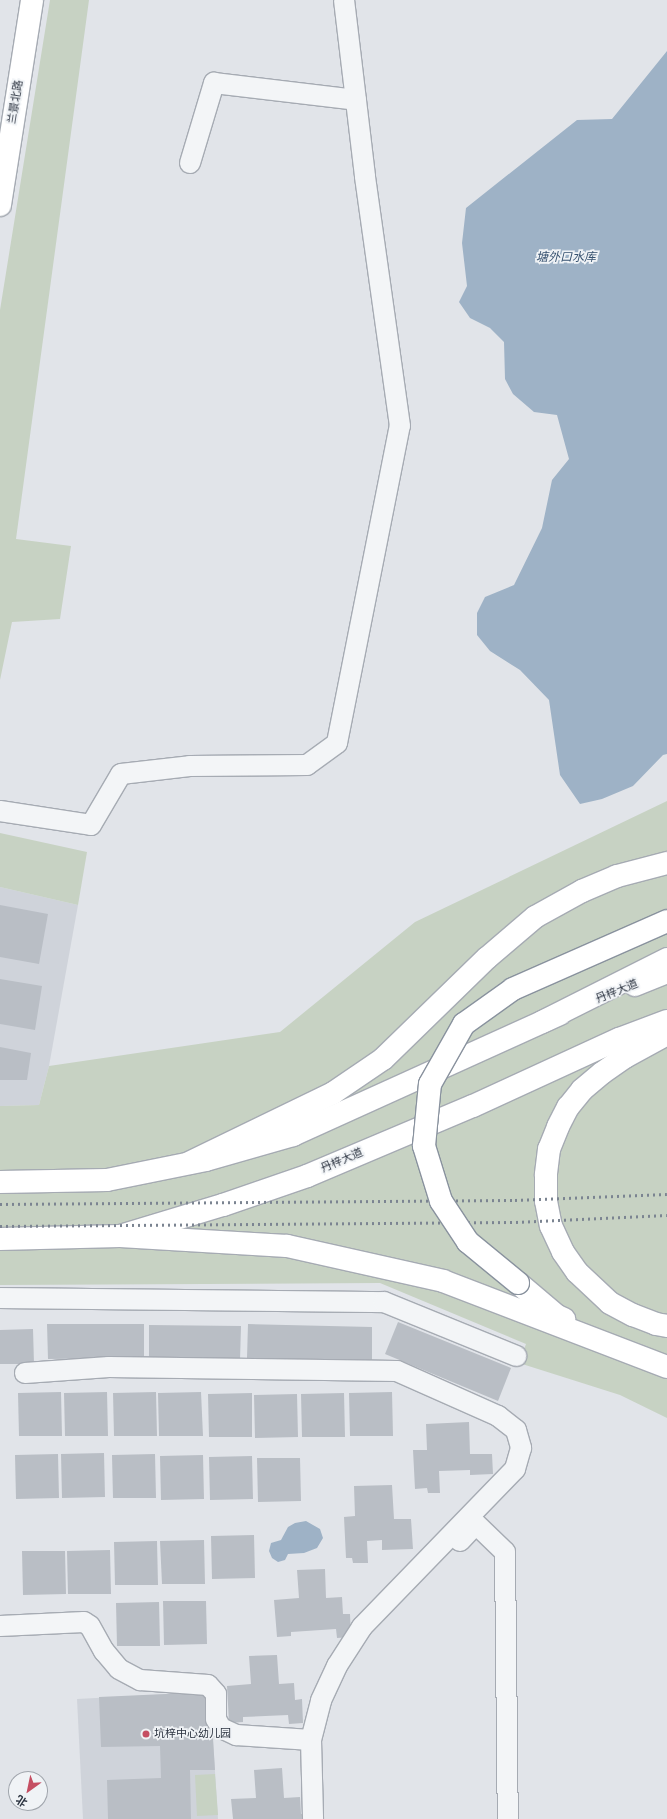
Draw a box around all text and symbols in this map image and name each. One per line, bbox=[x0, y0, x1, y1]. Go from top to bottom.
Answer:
street label: 兰景北路 bbox=[6, 79, 26, 125]
water label: 塘外口水库 bbox=[536, 251, 596, 265]
street label: 丹梓大道 bbox=[594, 978, 640, 1006]
street label: 丹梓大道 bbox=[319, 1146, 365, 1176]
place label: 坑梓中心幼儿园 bbox=[154, 1727, 231, 1741]
marker: 坑梓中心幼儿园 bbox=[141, 1729, 151, 1739]
north arrow bbox=[8, 1771, 48, 1811]
text: 北 bbox=[14, 1792, 30, 1809]

